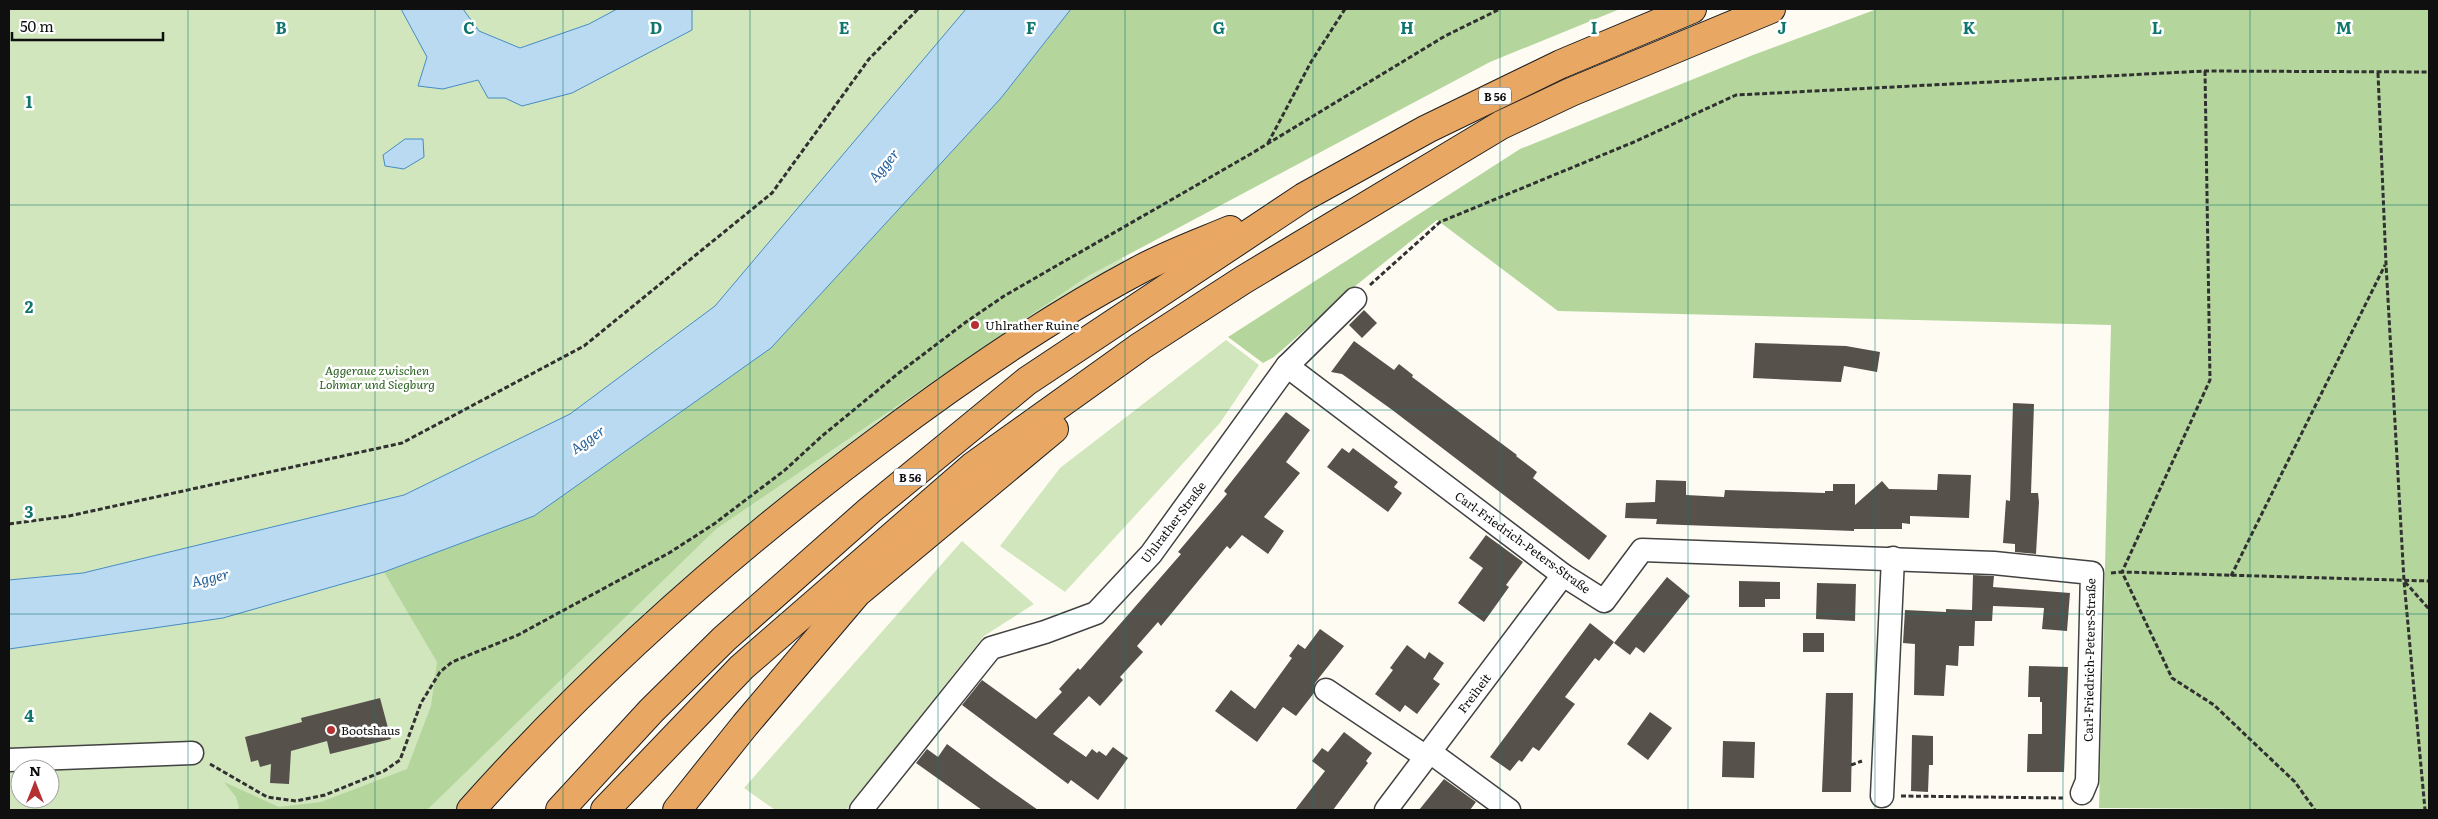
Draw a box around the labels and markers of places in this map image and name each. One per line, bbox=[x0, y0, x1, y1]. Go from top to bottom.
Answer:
place label: Uhlrather Ruine bbox=[985, 316, 1079, 334]
marker: Uhlrather Ruine bbox=[969, 319, 981, 331]
place label: Bootshaus bbox=[341, 721, 401, 739]
marker: Bootshaus bbox=[325, 724, 337, 736]

